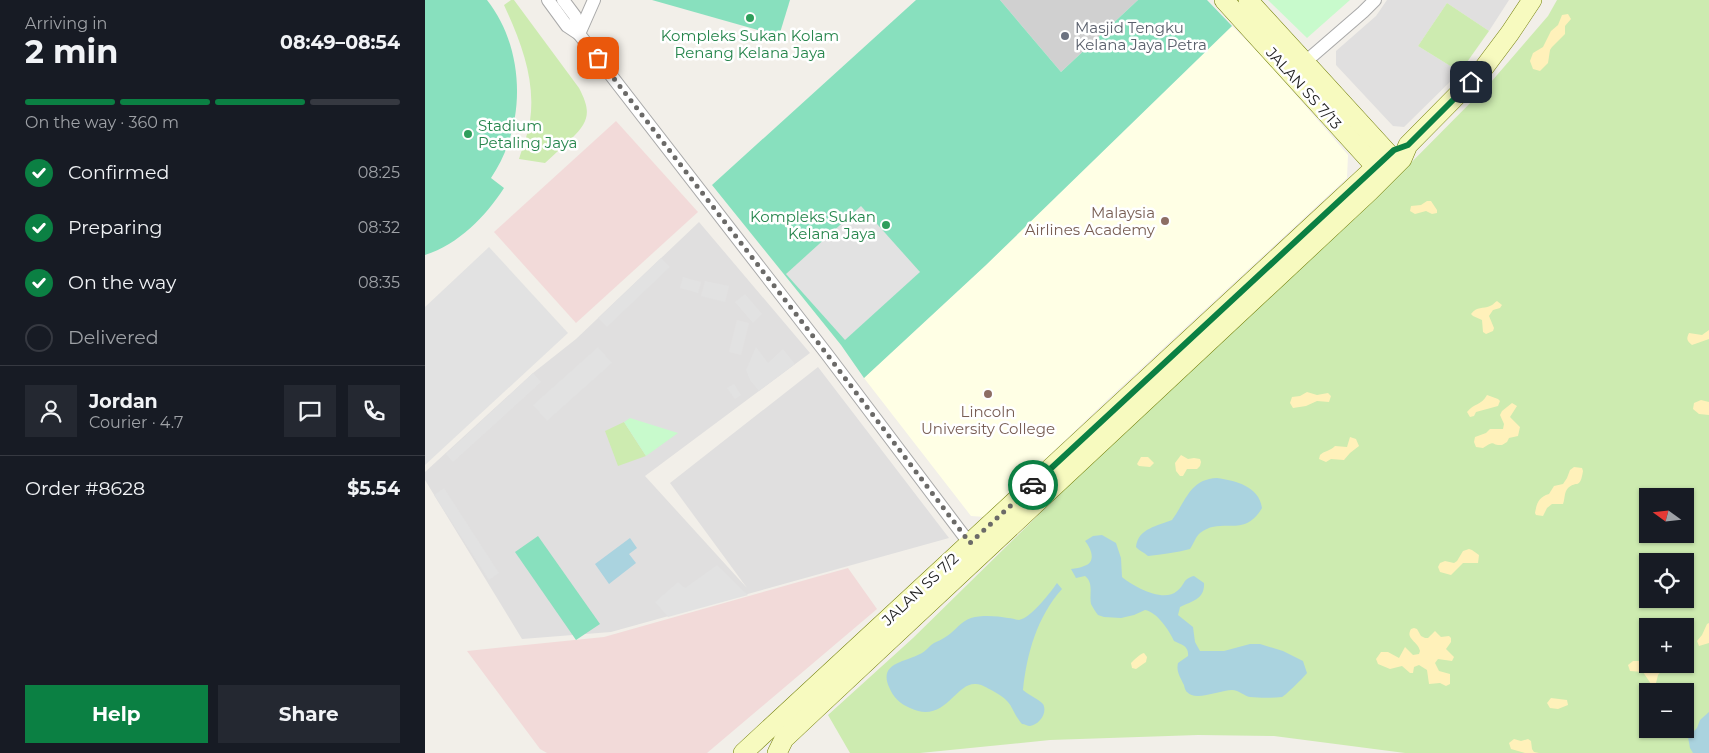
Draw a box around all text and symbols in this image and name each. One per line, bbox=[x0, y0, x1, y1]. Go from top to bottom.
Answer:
marker: Kompleks Sukan Kolam Renang Kelana Jaya bbox=[744, 12, 756, 24]
text: Arriving in bbox=[25, 14, 107, 33]
place label: Masjid Tengku Kelana Jaya Petra bbox=[1075, 18, 1207, 54]
place label: Kompleks Sukan Kolam Renang Kelana Jaya bbox=[661, 26, 839, 62]
marker: Masjid Tengku Kelana Jaya Petra bbox=[1059, 30, 1071, 42]
text: 08:49–08:54 bbox=[280, 31, 400, 54]
text: 2 min bbox=[25, 32, 118, 71]
pin bbox=[577, 37, 619, 79]
street label: JALAN SS 7/13 bbox=[1262, 42, 1346, 133]
icon: bag bbox=[584, 44, 612, 72]
pin bbox=[1450, 61, 1492, 103]
icon: home bbox=[1457, 68, 1485, 96]
text: On the way · 360 m bbox=[25, 113, 179, 132]
place label: Stadium Petaling Jaya bbox=[478, 116, 577, 152]
marker: Stadium Petaling Jaya bbox=[462, 128, 474, 140]
icon: check bbox=[25, 159, 53, 187]
text: Confirmed bbox=[68, 161, 169, 184]
text: 08:25 bbox=[358, 163, 400, 182]
place label: Malaysia Airlines Academy bbox=[1025, 203, 1156, 239]
place label: Kompleks Sukan Kelana Jaya bbox=[750, 207, 876, 243]
icon: check bbox=[25, 214, 53, 242]
marker: Malaysia Airlines Academy bbox=[1159, 215, 1171, 227]
text: Preparing bbox=[68, 216, 163, 239]
text: 08:32 bbox=[358, 218, 400, 237]
marker: Kompleks Sukan Kelana Jaya bbox=[880, 219, 892, 231]
icon: check bbox=[25, 269, 53, 297]
text: On the way bbox=[68, 271, 176, 294]
text: 08:35 bbox=[358, 273, 400, 292]
text: Delivered bbox=[68, 326, 159, 349]
button: person bbox=[25, 385, 77, 437]
button: chat bbox=[284, 385, 336, 437]
button: phone bbox=[348, 385, 400, 437]
marker: Lincoln University College bbox=[982, 388, 994, 400]
text: Jordan bbox=[89, 390, 158, 413]
place label: Lincoln University College bbox=[921, 402, 1055, 438]
text: Courier · 4.7 bbox=[89, 413, 183, 432]
courier bbox=[1008, 460, 1058, 510]
icon: car bbox=[1019, 471, 1047, 499]
text: Order #8628 bbox=[25, 477, 145, 500]
text: $5.54 bbox=[347, 477, 400, 500]
north arrow bbox=[1639, 488, 1694, 542]
map controls bbox=[1639, 488, 1694, 738]
street label: JALAN SS 7/2 bbox=[877, 549, 962, 630]
button: locate bbox=[1639, 553, 1694, 608]
button: + bbox=[1639, 618, 1694, 673]
button: − bbox=[1639, 683, 1694, 738]
button: Help bbox=[25, 685, 208, 743]
button: Share bbox=[218, 685, 400, 743]

